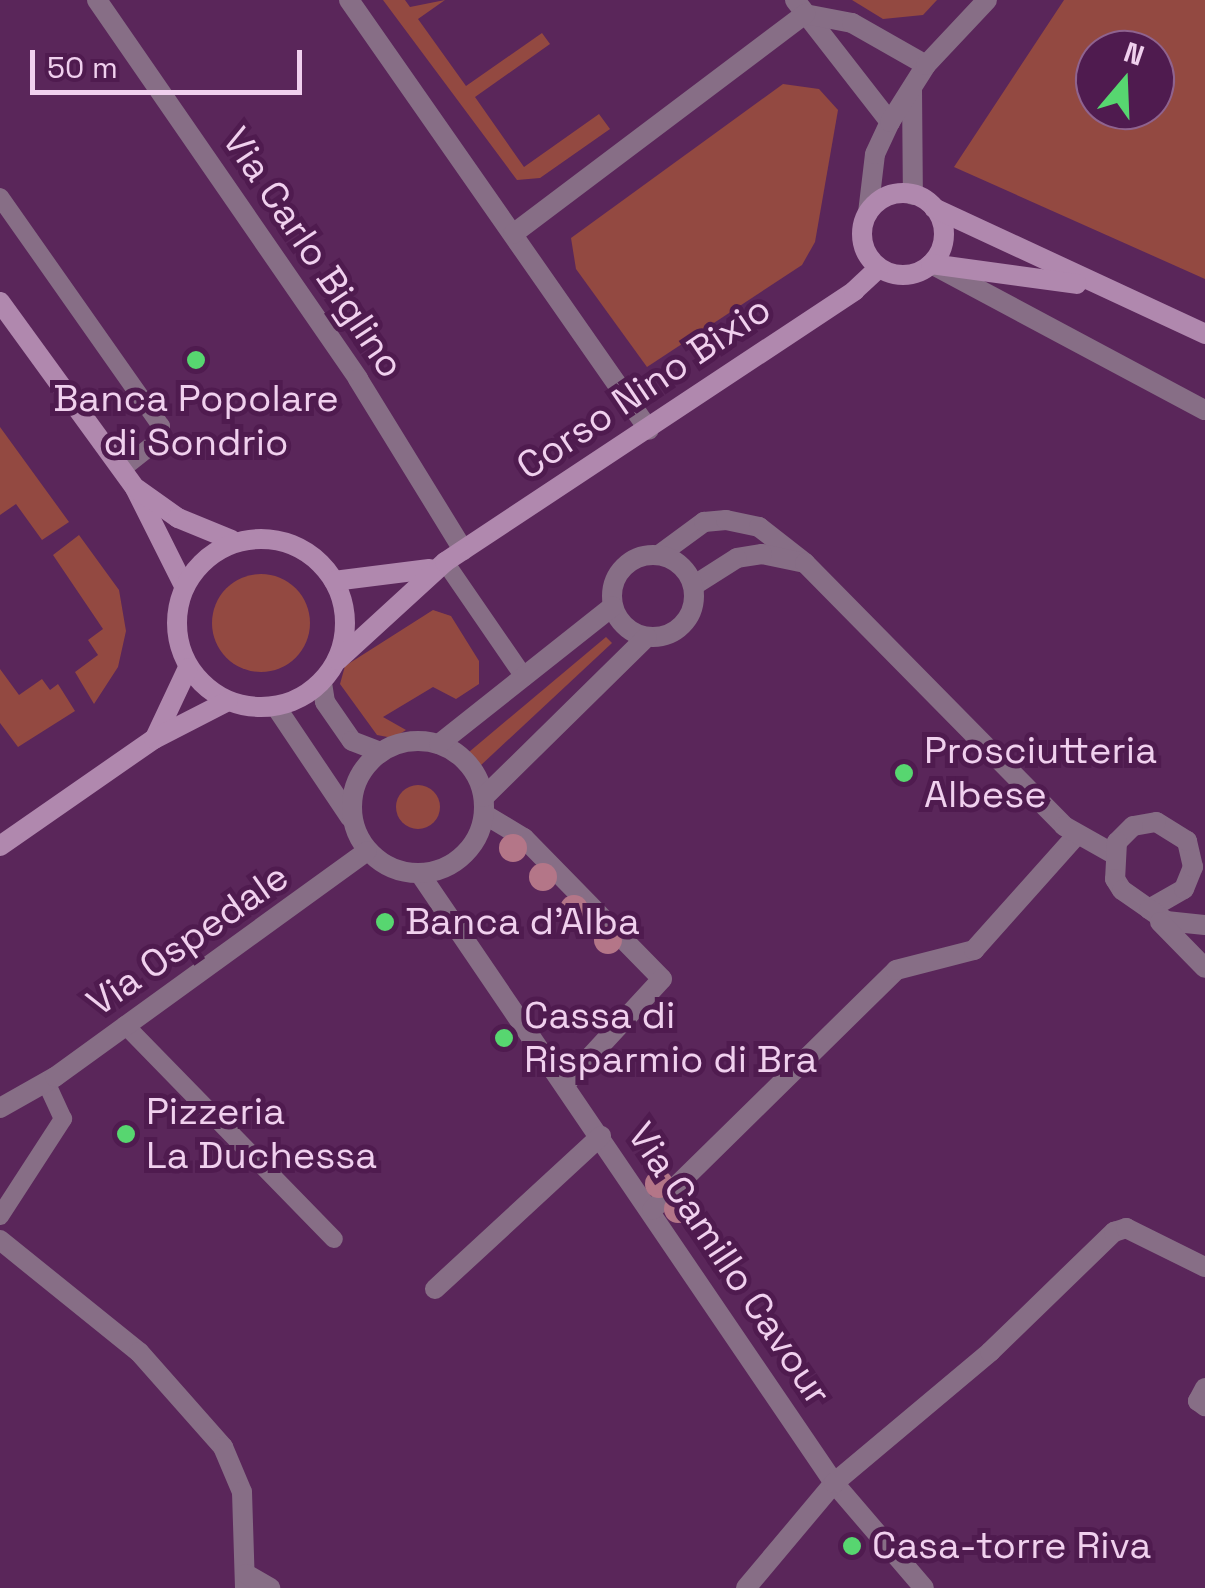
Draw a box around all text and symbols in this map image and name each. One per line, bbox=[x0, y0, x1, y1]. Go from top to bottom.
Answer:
scale bar bbox=[35, 30, 308, 92]
north arrow bbox=[1075, 30, 1175, 130]
text: N bbox=[1119, 33, 1149, 74]
text: 50 m bbox=[47, 48, 118, 87]
street label: Via Carlo Biglino bbox=[213, 119, 413, 387]
street label: Corso Nino Bixio bbox=[509, 286, 779, 490]
marker: Banca Popolare di Sondrio bbox=[185, 349, 207, 371]
place label: Banca Popolare di Sondrio bbox=[53, 376, 339, 466]
place label: Prosciutteria Albese bbox=[924, 728, 1157, 818]
marker: Prosciutteria Albese bbox=[893, 762, 915, 784]
street label: Via Ospedale bbox=[79, 854, 297, 1026]
place label: Banca d'Alba bbox=[405, 899, 640, 945]
marker: Banca d'Alba bbox=[374, 911, 396, 933]
place label: Cassa di Risparmio di Bra bbox=[524, 993, 817, 1082]
marker: Cassa di Risparmio di Bra bbox=[493, 1027, 515, 1049]
place label: Pizzeria La Duchessa bbox=[146, 1089, 377, 1178]
street label: Via Camillo Cavour bbox=[618, 1114, 840, 1414]
marker: Pizzeria La Duchessa bbox=[115, 1123, 137, 1145]
place label: Casa-torre Riva bbox=[872, 1523, 1151, 1569]
marker: Casa-torre Riva bbox=[841, 1535, 863, 1557]

